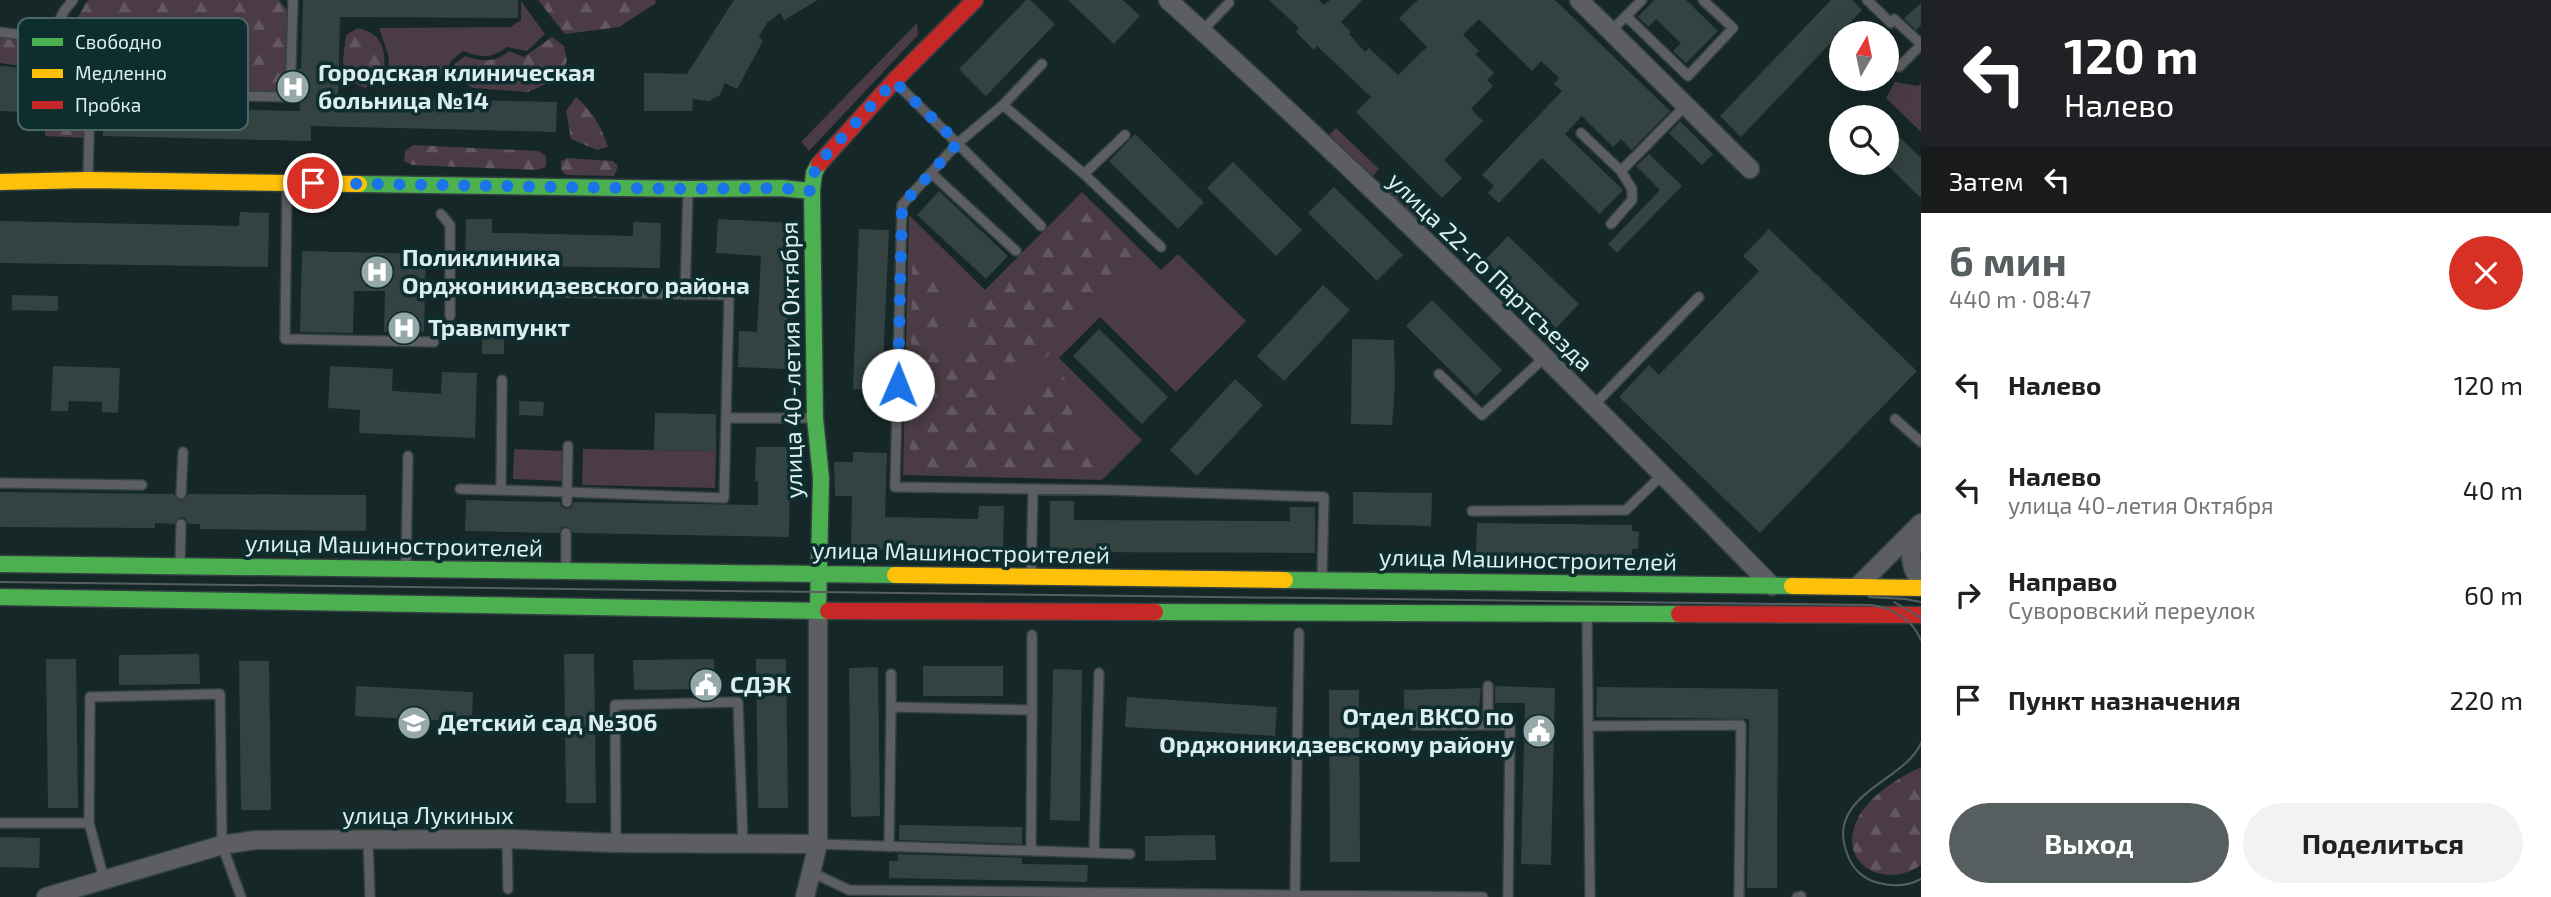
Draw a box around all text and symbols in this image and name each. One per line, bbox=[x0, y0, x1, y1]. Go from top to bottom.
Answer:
legend bbox=[18, 18, 248, 130]
north arrow bbox=[1829, 21, 1899, 91]
map controls bbox=[1829, 21, 1899, 175]
text: 120 m bbox=[2064, 25, 2198, 84]
icon: left bbox=[1949, 28, 2040, 119]
text: Свободно bbox=[75, 30, 162, 53]
place label: Городская клиническая больница №14 bbox=[318, 57, 595, 114]
text: Медленно bbox=[75, 61, 167, 84]
hospital icon: Городская клиническая больница №14 bbox=[274, 68, 312, 106]
text: Налево bbox=[2064, 85, 2174, 123]
text: Пробка bbox=[75, 93, 141, 116]
button: search bbox=[1829, 105, 1899, 175]
pin bbox=[283, 153, 343, 213]
icon: left bbox=[2038, 161, 2076, 199]
icon: arrive bbox=[294, 164, 332, 202]
street label: улица 22-го Партсъезда bbox=[1382, 165, 1600, 377]
text: Затем bbox=[1949, 165, 2024, 196]
street label: улица 40-летия Октября bbox=[774, 221, 808, 499]
text: 6 мин bbox=[1949, 234, 2067, 284]
button: close bbox=[2449, 236, 2523, 310]
place label: Поликлиника Орджоникидзевского района bbox=[402, 242, 750, 299]
hospital icon: Поликлиника Орджоникидзевского района bbox=[358, 253, 396, 291]
text: 440 m · 08:47 bbox=[1949, 285, 2091, 313]
hospital icon: Травмпункт bbox=[385, 309, 423, 347]
place label: Травмпункт bbox=[428, 312, 570, 341]
position arrow bbox=[861, 348, 935, 422]
icon: left bbox=[1949, 366, 1987, 404]
text: Налево bbox=[2008, 369, 2101, 400]
text: 120 m bbox=[2454, 369, 2523, 400]
text: Налево bbox=[2008, 460, 2101, 491]
icon: left bbox=[1949, 471, 1987, 509]
text: 40 m bbox=[2463, 474, 2523, 505]
text: улица 40-летия Октября bbox=[2008, 491, 2274, 519]
street label: улица Машиностроителей bbox=[245, 527, 543, 563]
street label: улица Машиностроителей bbox=[812, 534, 1110, 570]
street label: улица Машиностроителей bbox=[1379, 541, 1677, 577]
text: Направо bbox=[2008, 565, 2117, 596]
icon: right bbox=[1949, 576, 1987, 614]
text: 60 m bbox=[2464, 579, 2523, 610]
text: Суворовский переулок bbox=[2008, 596, 2255, 624]
public building icon: СДЭК bbox=[687, 666, 725, 704]
place label: СДЭК bbox=[730, 669, 791, 698]
icon: arrive bbox=[1949, 681, 1987, 719]
text: Пункт назначения bbox=[2008, 684, 2241, 715]
text: 220 m bbox=[2450, 684, 2523, 715]
place label: Отдел ВКСО по Орджоникидзевскому району bbox=[1159, 701, 1514, 758]
school or university icon: Детский сад №306 bbox=[395, 704, 433, 742]
place label: Детский сад №306 bbox=[438, 707, 657, 736]
public building icon: Отдел ВКСО по Орджоникидзевскому району bbox=[1520, 712, 1558, 750]
street label: улица Лукиных bbox=[342, 800, 514, 830]
button: Выход bbox=[1949, 803, 2229, 883]
button: Поделиться bbox=[2243, 803, 2523, 883]

